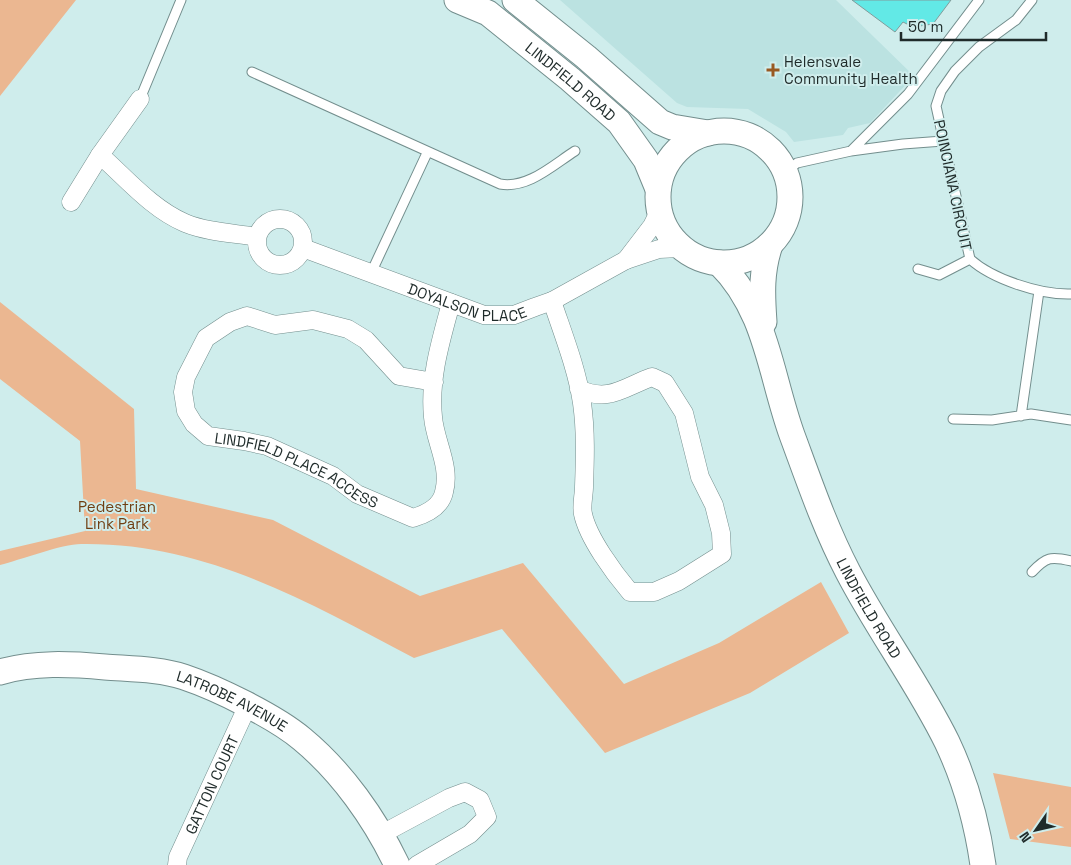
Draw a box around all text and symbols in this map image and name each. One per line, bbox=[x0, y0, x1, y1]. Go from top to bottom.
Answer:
scale bar bbox=[901, 10, 1046, 42]
text: 50 m bbox=[908, 17, 943, 36]
street label: LINDFIELD ROAD bbox=[522, 38, 620, 125]
place label: Helensvale Community Health bbox=[784, 52, 918, 88]
marker: Helensvale Community Health bbox=[766, 63, 780, 77]
street label: POINCIANA CIRCUIT bbox=[930, 118, 976, 252]
street label: DOYALSON PLACE bbox=[405, 278, 529, 325]
street label: LINDFIELD PLACE ACCESS bbox=[213, 428, 381, 511]
park label: Pedestrian Link Park bbox=[78, 497, 156, 533]
street label: LINDFIELD ROAD bbox=[833, 555, 906, 662]
street label: LATROBE AVENUE bbox=[174, 666, 292, 735]
street label: GATTON COURT bbox=[180, 732, 243, 837]
north arrow bbox=[1011, 805, 1061, 855]
text: N bbox=[1015, 828, 1035, 846]

